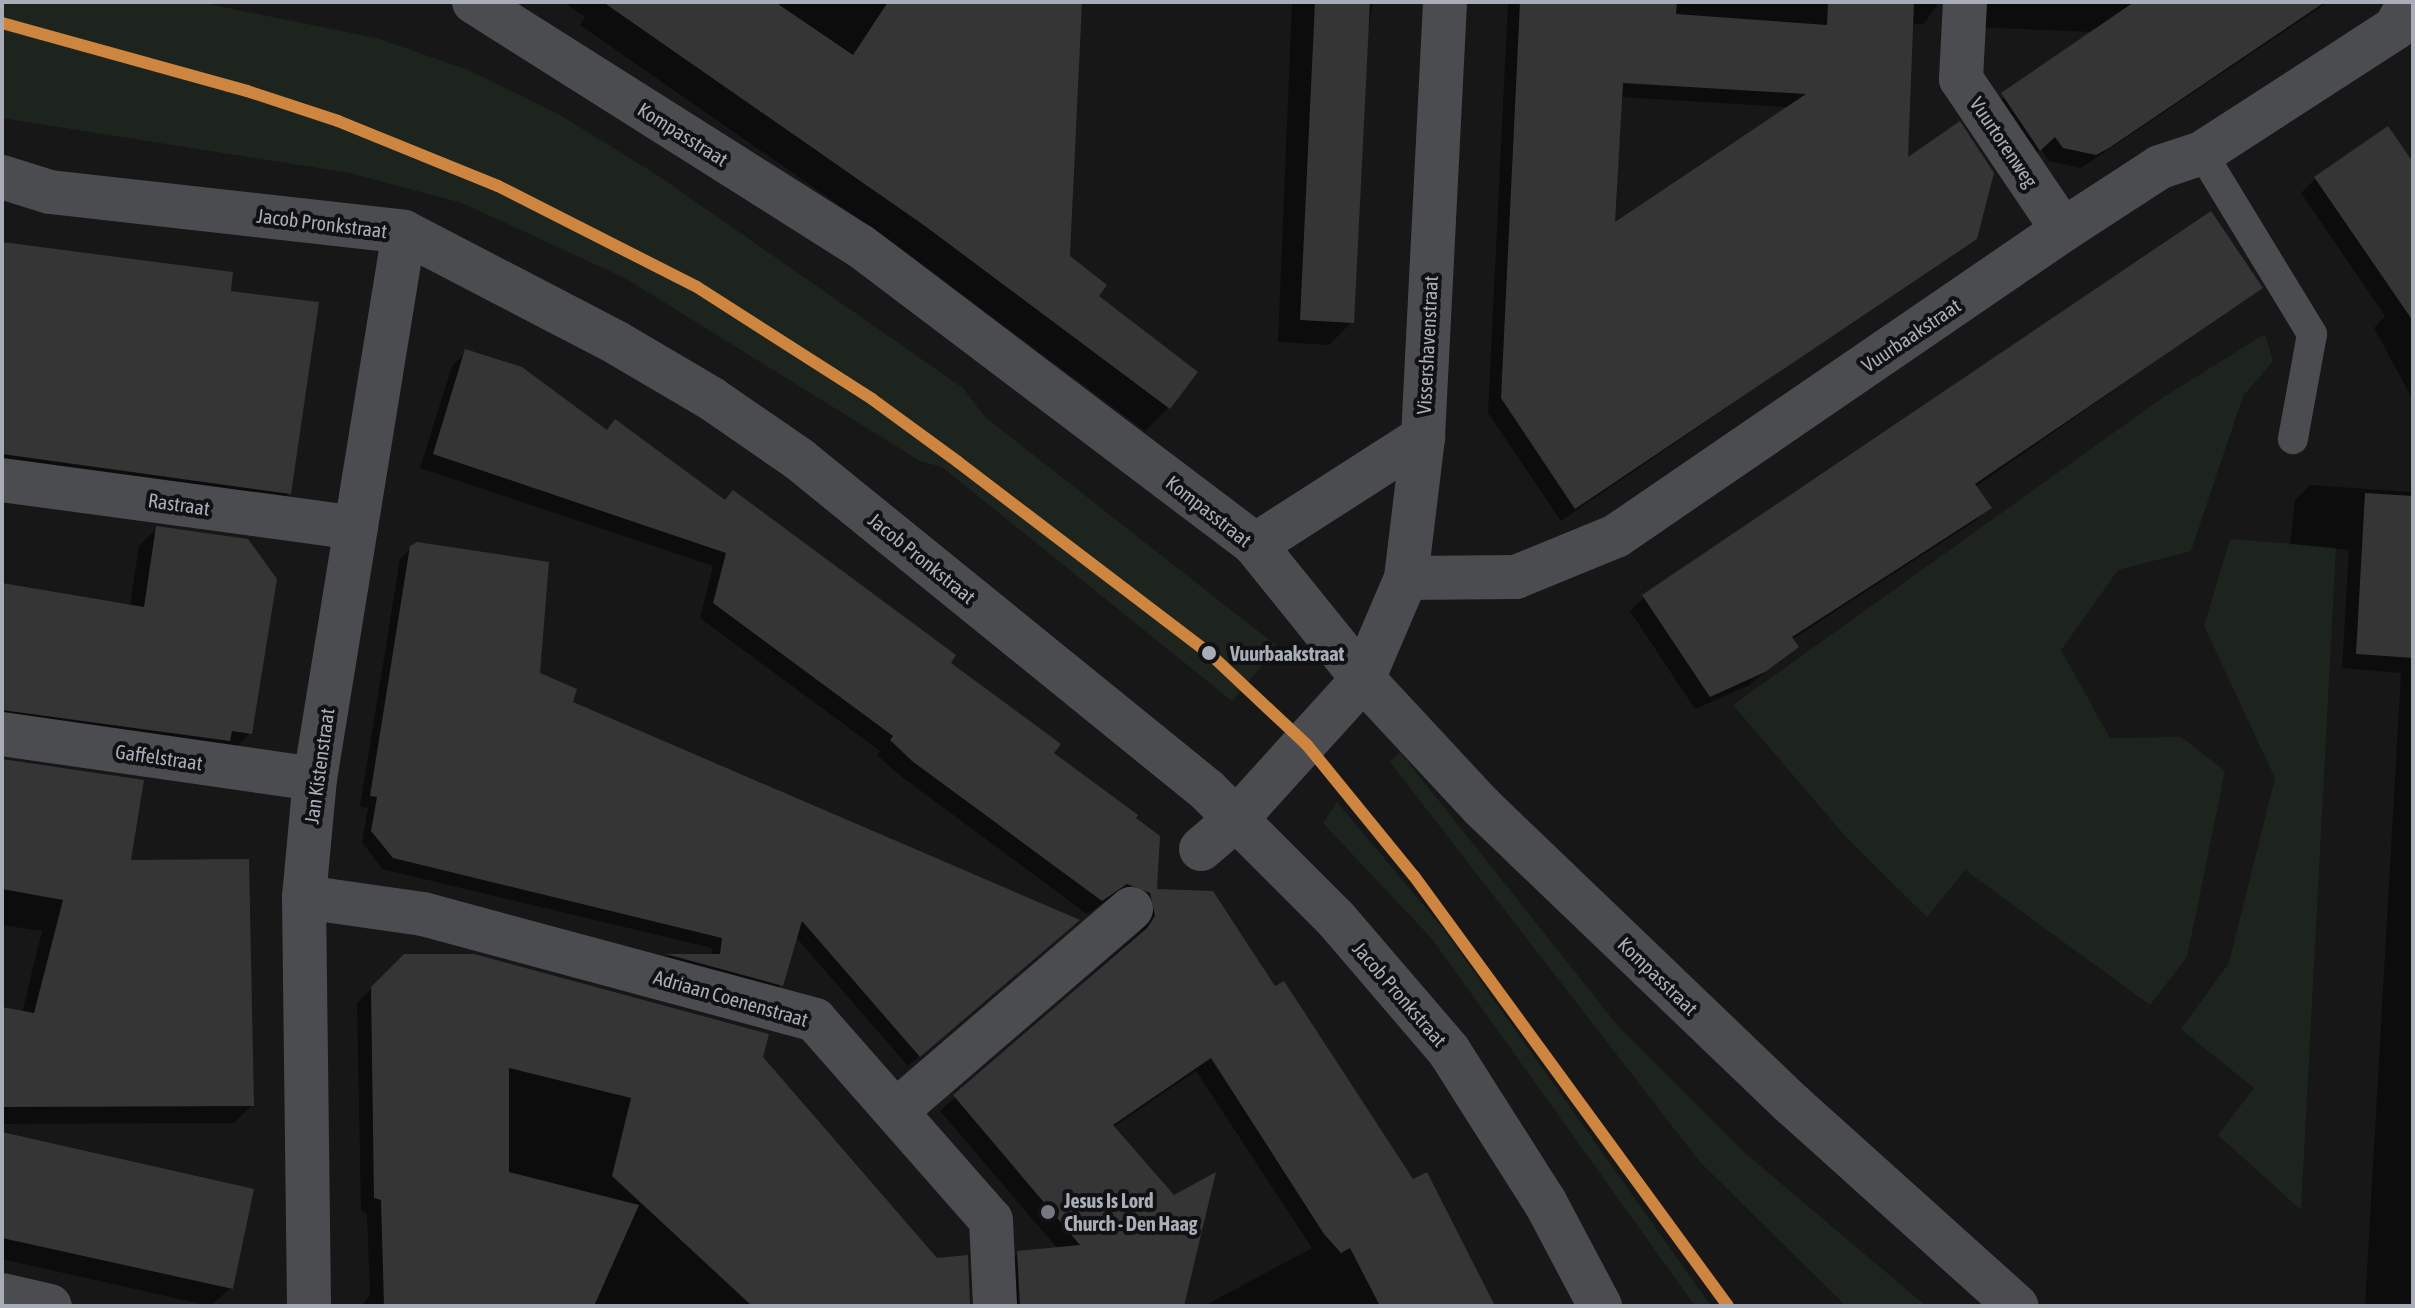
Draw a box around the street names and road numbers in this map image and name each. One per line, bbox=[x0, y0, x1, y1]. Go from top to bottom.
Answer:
street label: Vuurtorenweg bbox=[1965, 92, 2043, 192]
street label: Kompasstraat bbox=[634, 97, 732, 171]
street label: Jacob Pronkstraat bbox=[256, 203, 388, 243]
street label: Vissershavenstraat bbox=[1411, 275, 1443, 415]
street label: Vuurbaakstraat bbox=[1857, 293, 1965, 377]
street label: Kompasstraat bbox=[1162, 470, 1256, 552]
street label: Rastraat bbox=[147, 488, 211, 520]
street label: Jacob Pronkstraat bbox=[864, 507, 980, 609]
street label: Jan Kistenstraat bbox=[299, 707, 339, 825]
street label: Gaffelstraat bbox=[114, 739, 204, 775]
street label: Kompasstraat bbox=[1613, 932, 1703, 1020]
street label: Jacob Pronkstraat bbox=[1348, 937, 1452, 1051]
street label: Adriaan Coenenstraat bbox=[651, 964, 811, 1032]

